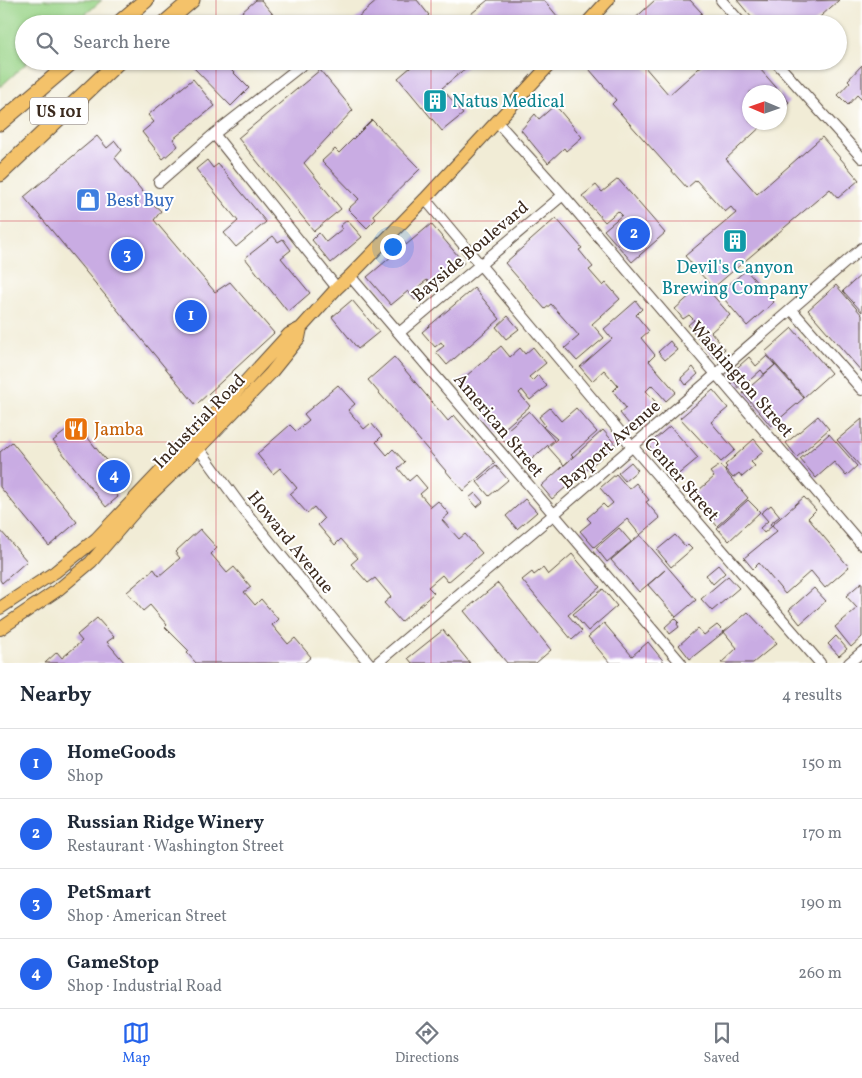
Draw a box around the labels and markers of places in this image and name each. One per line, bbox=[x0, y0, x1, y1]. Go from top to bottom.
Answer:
building icon: Natus Medical bbox=[422, 88, 448, 114]
place label: Natus Medical bbox=[452, 90, 565, 115]
shop icon: Best Buy bbox=[75, 187, 101, 213]
place label: Best Buy bbox=[106, 189, 174, 214]
pin: 2 bbox=[618, 215, 650, 253]
building icon: Devil's Canyon Brewing Company bbox=[722, 228, 748, 254]
pin: 3 bbox=[111, 236, 143, 274]
place label: Devil's Canyon Brewing Company bbox=[662, 256, 808, 302]
pin: 1 bbox=[175, 297, 207, 335]
restaurant icon: Jamba bbox=[63, 416, 89, 442]
place label: Jamba bbox=[94, 418, 144, 443]
pin: 4 bbox=[98, 457, 130, 495]

